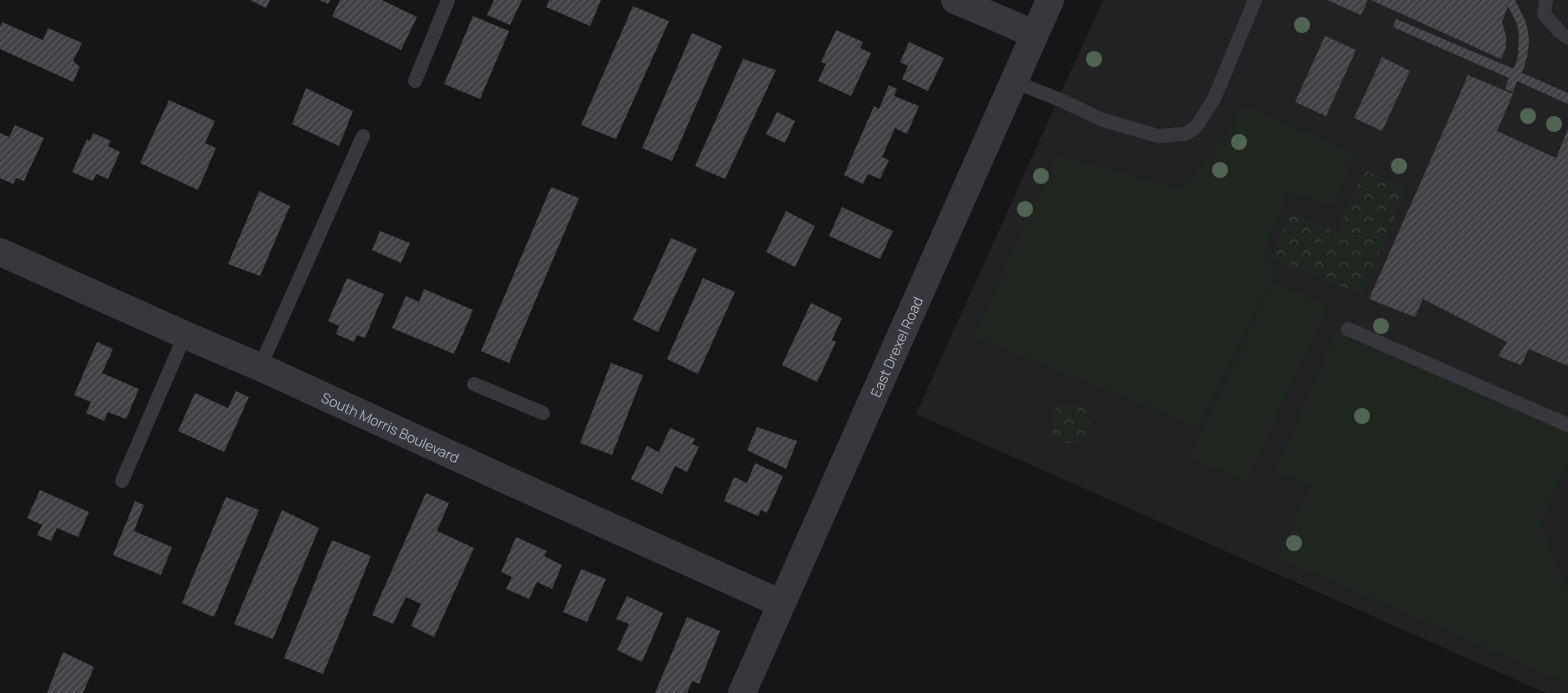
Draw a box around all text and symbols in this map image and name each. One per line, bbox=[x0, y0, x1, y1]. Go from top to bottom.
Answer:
street label: East Drexel Road bbox=[865, 293, 927, 400]
street label: South Morris Boulevard bbox=[319, 387, 463, 467]

